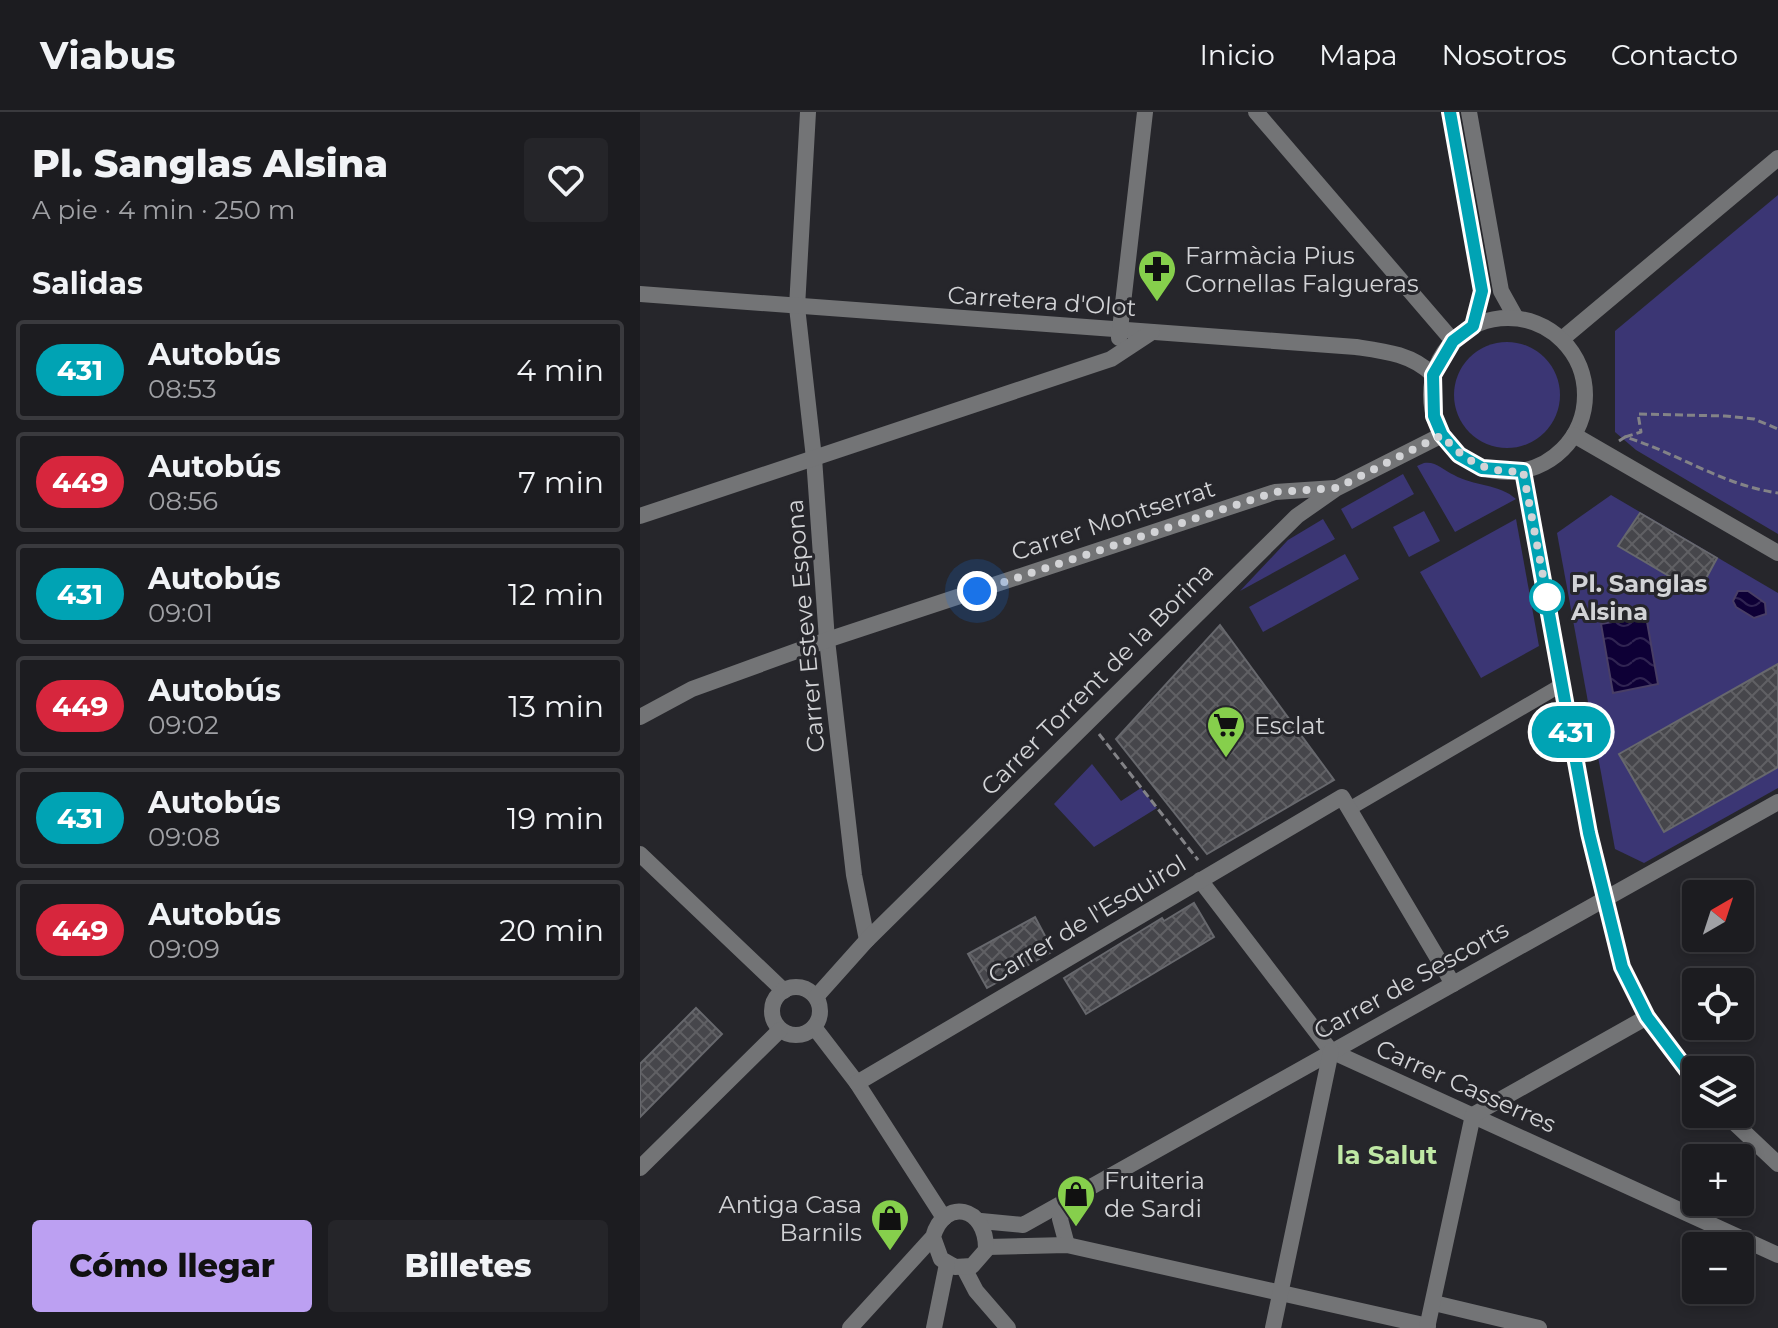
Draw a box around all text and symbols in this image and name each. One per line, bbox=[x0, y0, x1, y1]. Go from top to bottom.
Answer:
text: Viabus bbox=[40, 32, 176, 79]
text: Inicio bbox=[1199, 38, 1275, 72]
text: Mapa bbox=[1319, 38, 1398, 72]
text: Nosotros bbox=[1442, 38, 1567, 72]
text: Contacto bbox=[1611, 38, 1738, 72]
button: heart bbox=[524, 138, 608, 222]
text: Pl. Sanglas Alsina bbox=[32, 140, 388, 187]
text: A pie · 4 min · 250 m bbox=[32, 194, 295, 226]
place label: Farmàcia Pius Cornellas Falgueras bbox=[1185, 241, 1419, 298]
pharmacy icon: Farmàcia Pius Cornellas Falgueras bbox=[1136, 248, 1178, 303]
text: Salidas bbox=[32, 265, 143, 302]
street label: Carretera d'Olot bbox=[947, 280, 1138, 322]
text: Autobús bbox=[148, 336, 281, 373]
text: 4 min bbox=[516, 352, 604, 389]
text: 431 bbox=[57, 353, 103, 387]
text: 08:53 bbox=[148, 373, 217, 405]
text: Autobús bbox=[148, 448, 281, 485]
text: 7 min bbox=[518, 464, 604, 501]
text: 449 bbox=[52, 465, 108, 499]
street label: Carrer Montserrat bbox=[1008, 473, 1219, 567]
text: 08:56 bbox=[148, 485, 218, 517]
street label: Carrer Esteve Espona bbox=[779, 498, 831, 754]
street label: Carrer Torrent de la Borina bbox=[975, 557, 1219, 801]
text: Autobús bbox=[148, 560, 281, 597]
place label: Pl. Sanglas Alsina bbox=[1570, 569, 1708, 626]
your location bbox=[957, 571, 997, 611]
text: 12 min bbox=[508, 576, 604, 613]
text: 431 bbox=[57, 577, 103, 611]
marker: Pl. Sanglas Alsina bbox=[1530, 580, 1564, 614]
text: 09:01 bbox=[148, 597, 213, 629]
text: Autobús bbox=[148, 672, 281, 709]
text: 13 min bbox=[508, 688, 604, 725]
text: 449 bbox=[52, 689, 108, 723]
supermarket icon: Esclat bbox=[1205, 704, 1247, 759]
line badge: 431 bbox=[1525, 706, 1617, 758]
text: 09:02 bbox=[148, 709, 219, 741]
place label: Esclat bbox=[1254, 711, 1326, 740]
text: 431 bbox=[1548, 715, 1594, 749]
text: Autobús bbox=[148, 784, 281, 821]
text: 19 min bbox=[507, 800, 604, 837]
text: 431 bbox=[57, 801, 103, 835]
text: 09:08 bbox=[148, 821, 220, 853]
street label: Carrer de l'Esquirol bbox=[983, 848, 1191, 990]
north arrow bbox=[1682, 880, 1754, 952]
map controls bbox=[1682, 880, 1754, 1304]
text: Autobús bbox=[148, 896, 281, 933]
text: 20 min bbox=[499, 912, 604, 949]
text: 449 bbox=[52, 913, 108, 947]
street label: Carrer de Sescorts bbox=[1309, 914, 1513, 1046]
text: 09:09 bbox=[148, 933, 220, 965]
button: locate bbox=[1682, 968, 1754, 1040]
street label: Carrer Casserres bbox=[1371, 1033, 1561, 1139]
button: layers bbox=[1682, 1056, 1754, 1128]
district label: la Salut bbox=[1337, 1139, 1437, 1171]
button: + bbox=[1682, 1144, 1754, 1216]
place label: Fruiteria de Sardi bbox=[1104, 1166, 1205, 1223]
shop icon: Fruiteria de Sardi bbox=[1055, 1173, 1097, 1228]
place label: Antiga Casa Barnils bbox=[719, 1190, 862, 1247]
shop icon: Antiga Casa Barnils bbox=[869, 1197, 911, 1252]
button: Cómo llegar bbox=[32, 1220, 312, 1312]
button: Billetes bbox=[328, 1220, 608, 1312]
button: − bbox=[1682, 1232, 1754, 1304]

